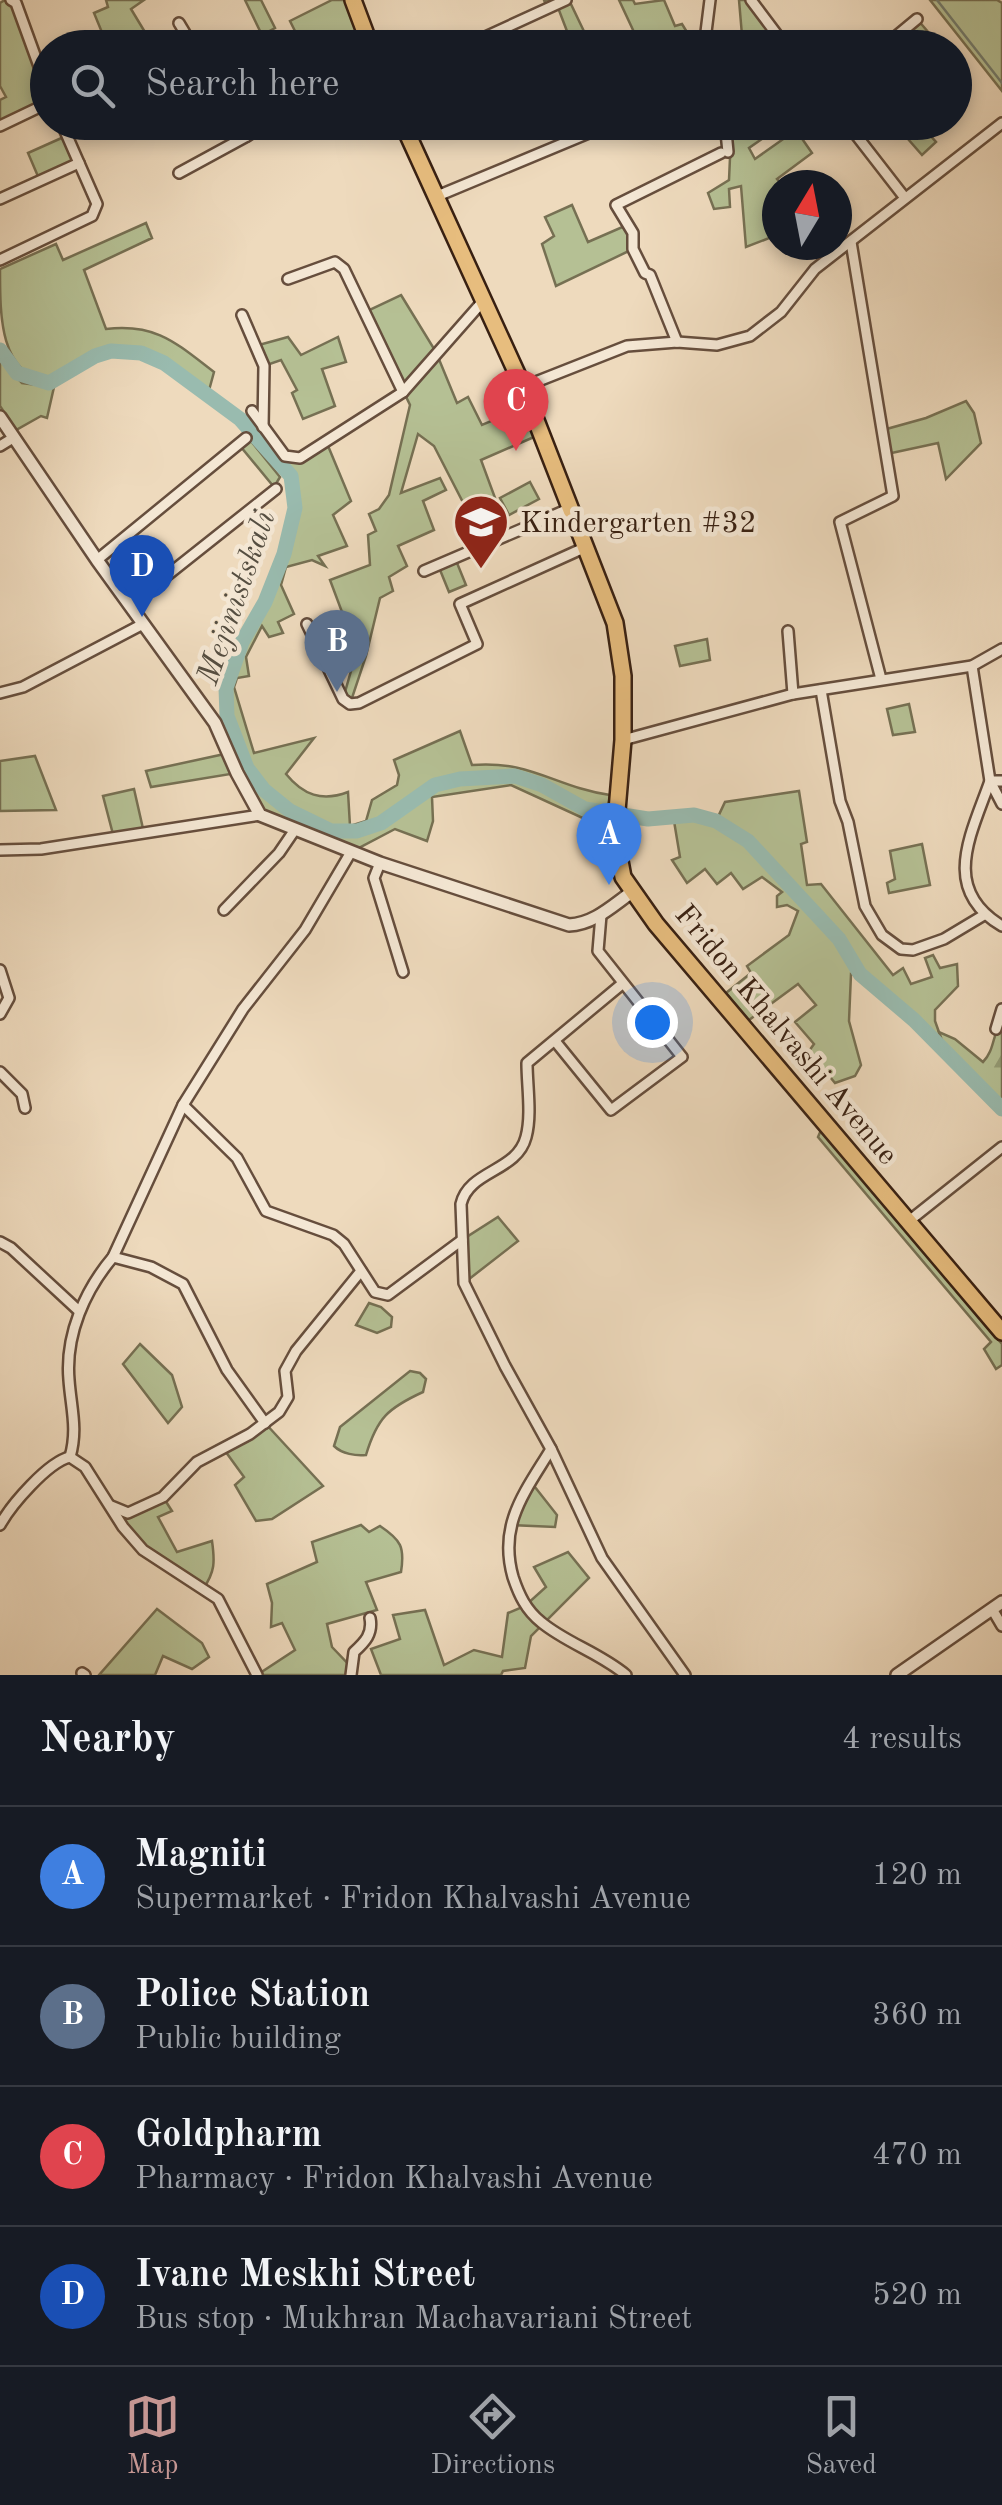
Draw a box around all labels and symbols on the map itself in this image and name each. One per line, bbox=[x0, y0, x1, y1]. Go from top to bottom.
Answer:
north arrow bbox=[762, 170, 852, 260]
pin: C bbox=[484, 368, 548, 451]
school or university icon: Kindergarten #32 bbox=[451, 492, 511, 571]
water label: Mejinistskali bbox=[193, 507, 283, 690]
place label: Kindergarten #32 bbox=[520, 509, 756, 539]
pin: D bbox=[110, 534, 174, 617]
pin: B bbox=[304, 610, 370, 692]
pin: A bbox=[576, 802, 642, 885]
street label: Fridon Khalvashi Avenue bbox=[668, 900, 903, 1171]
your location bbox=[627, 997, 678, 1048]

